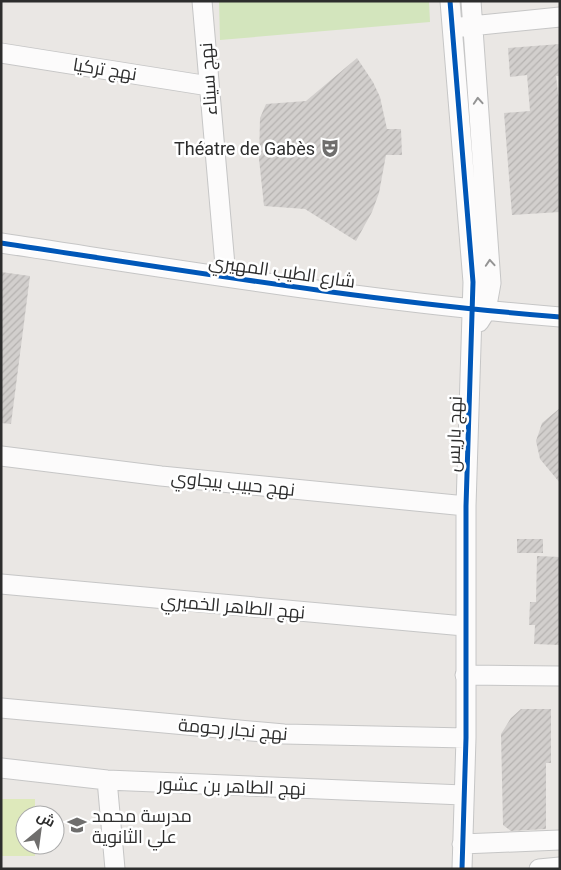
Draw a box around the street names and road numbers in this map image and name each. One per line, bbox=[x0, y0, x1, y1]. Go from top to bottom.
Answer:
street label: نهج سيناء bbox=[195, 42, 223, 116]
street label: نهج تركيا bbox=[71, 54, 139, 86]
street label: شارع الطيب المهيري bbox=[207, 250, 357, 296]
street label: نهج باريس bbox=[442, 396, 468, 472]
street label: نهج حبيب بيجاوي bbox=[170, 466, 296, 504]
street label: نهج الطاهر الخميري bbox=[160, 589, 306, 627]
street label: نهج نجار رحومة bbox=[177, 714, 289, 746]
street label: نهج الطاهر بن عشور bbox=[156, 773, 307, 801]

